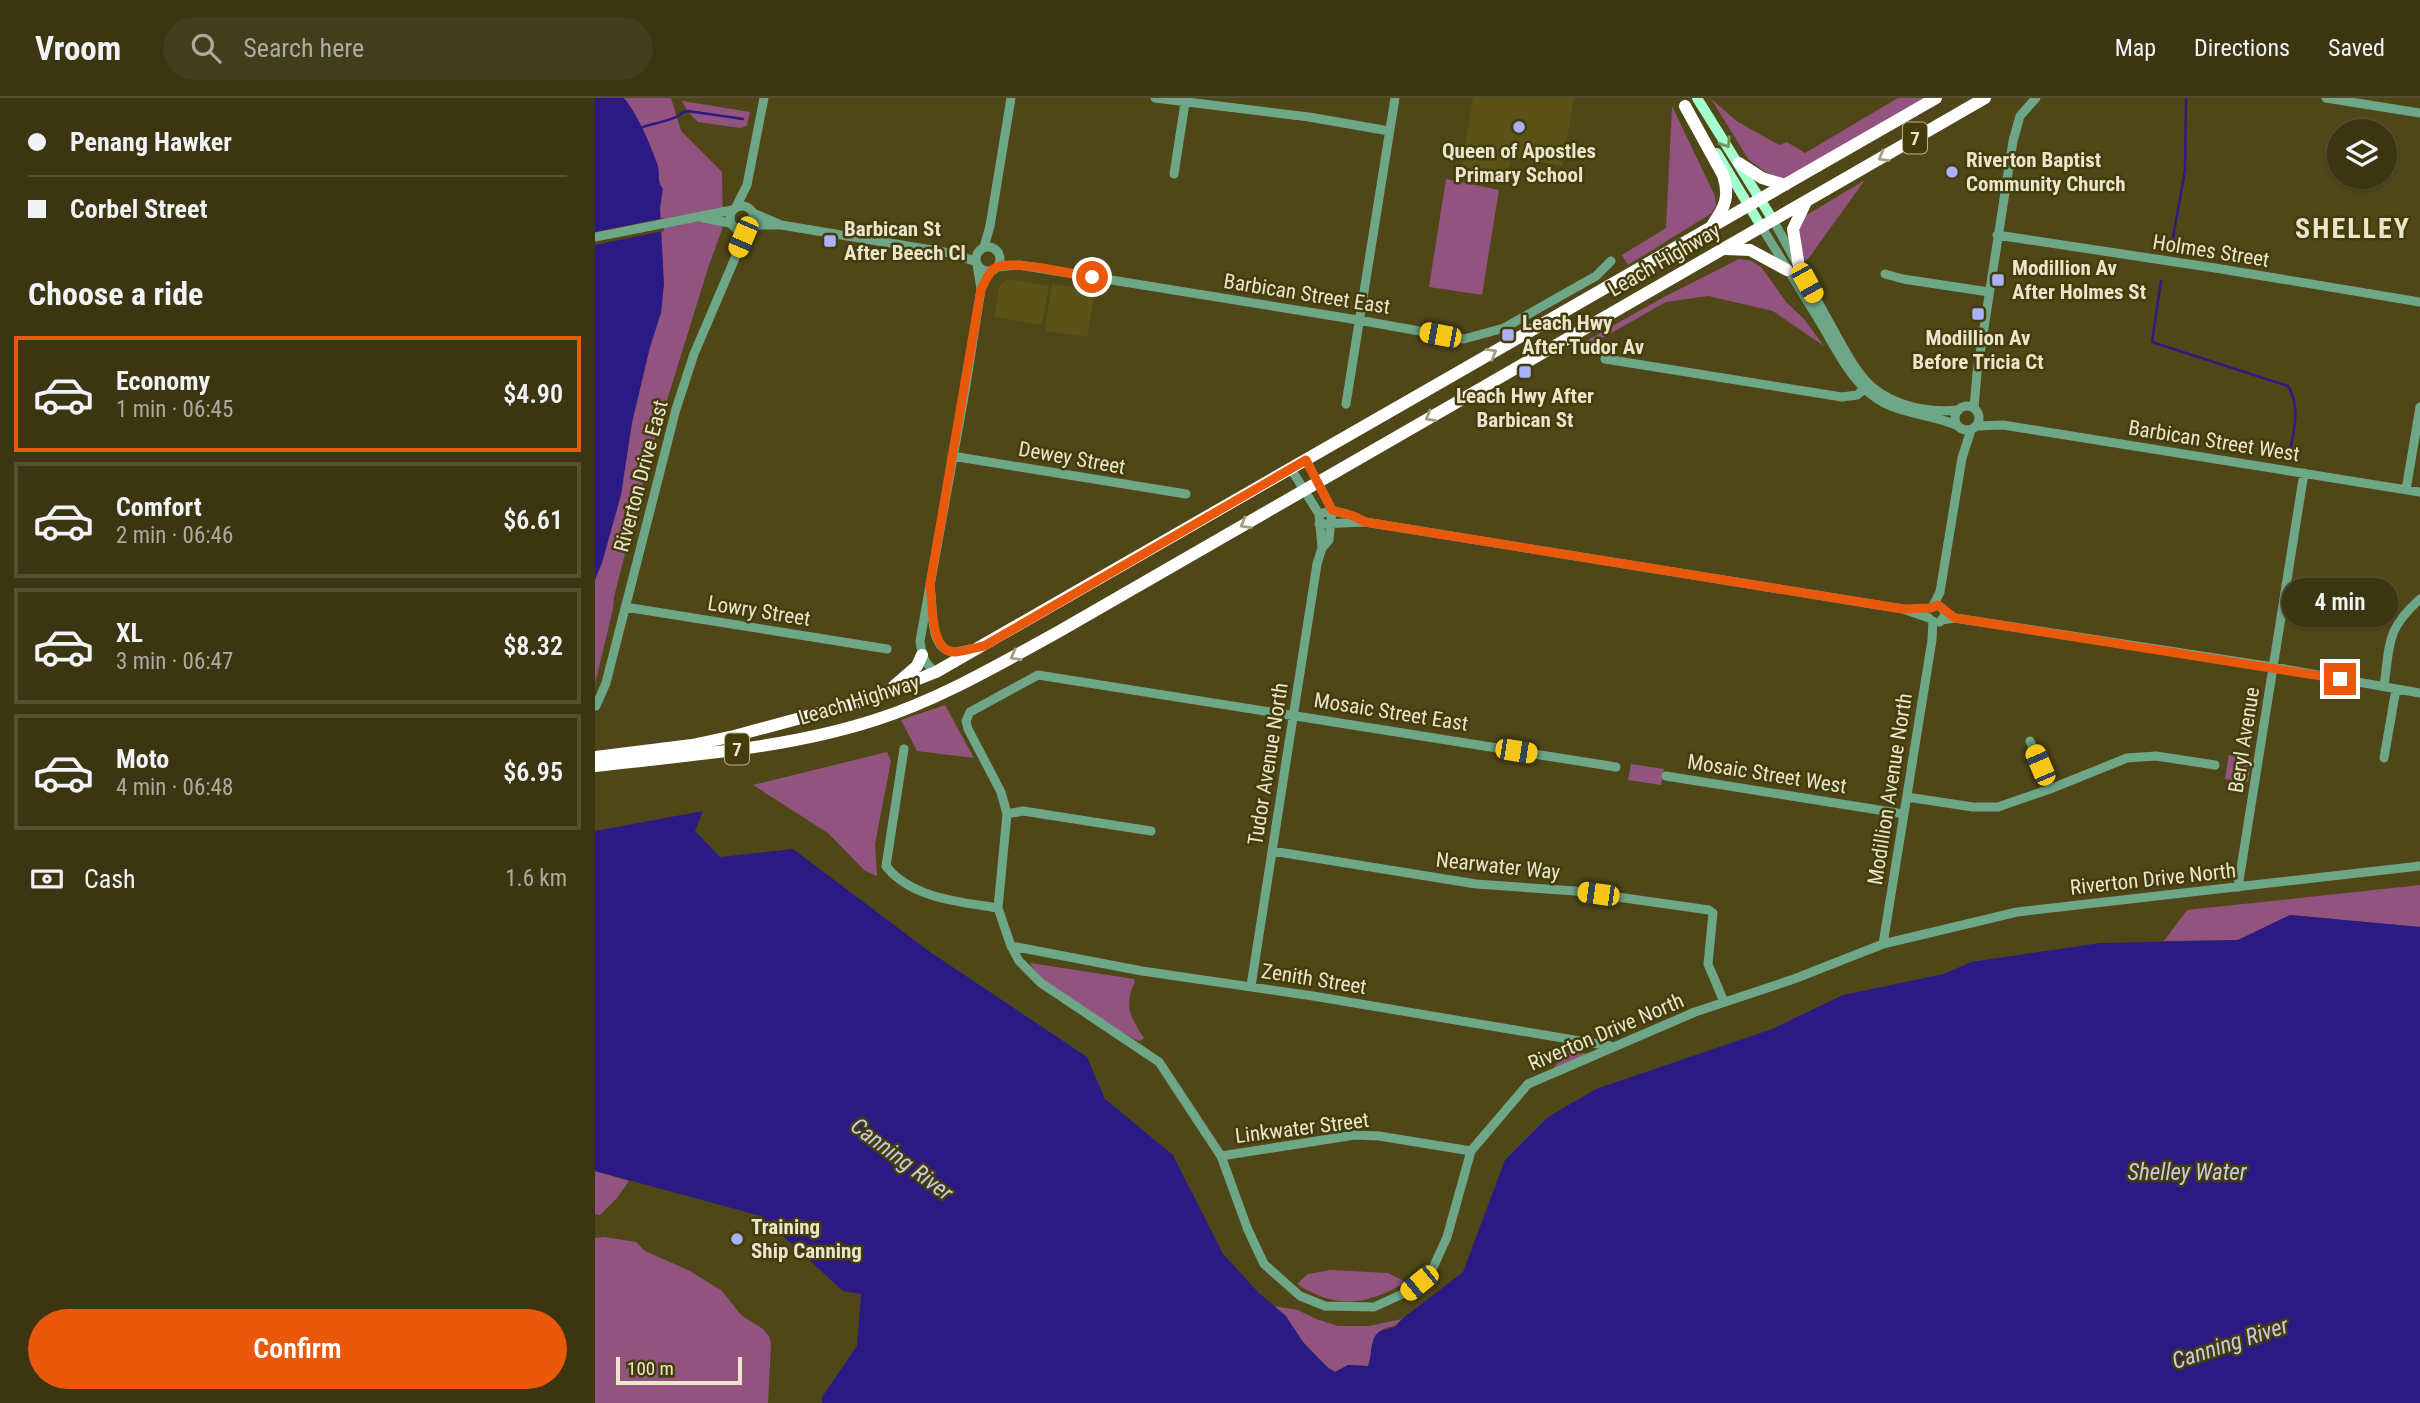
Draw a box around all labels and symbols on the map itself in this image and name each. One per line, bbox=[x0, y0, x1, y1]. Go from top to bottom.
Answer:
marker: Queen of Apostles Primary School bbox=[1511, 119, 1527, 135]
road number: 7 bbox=[1903, 122, 1927, 154]
one-way arrow bbox=[1717, 135, 1730, 148]
place label: Queen of Apostles Primary School bbox=[1442, 139, 1596, 187]
place label: Riverton Baptist Community Church bbox=[1966, 148, 2126, 196]
one-way arrow bbox=[1878, 149, 1891, 162]
marker: Riverton Baptist Community Church bbox=[1944, 164, 1960, 180]
district label: SHELLEY bbox=[2295, 212, 2411, 245]
car bbox=[726, 214, 761, 260]
place label: Barbican St After Beech Cl bbox=[844, 217, 966, 265]
street label: Leach Highway bbox=[1604, 218, 1724, 302]
street label: Holmes Street bbox=[2151, 230, 2271, 272]
marker: Barbican St After Beech Cl bbox=[822, 233, 838, 249]
place label: Modillion Av After Holmes St bbox=[2012, 256, 2146, 304]
car bbox=[1788, 260, 1827, 306]
route start bbox=[1076, 261, 1108, 293]
street label: Barbican Street East bbox=[1222, 269, 1392, 319]
marker: Modillion Av After Holmes St bbox=[1990, 272, 2006, 288]
marker: Modillion Av Before Tricia Ct bbox=[1970, 306, 1986, 322]
place label: Leach Hwy After Tudor Av bbox=[1522, 311, 1645, 359]
car bbox=[1418, 321, 1463, 349]
place label: Modillion Av Before Tricia Ct bbox=[1912, 326, 2044, 374]
marker: Leach Hwy After Tudor Av bbox=[1500, 327, 1516, 343]
one-way arrow bbox=[1485, 348, 1498, 361]
marker: Leach Hwy After Barbican St bbox=[1517, 364, 1533, 380]
place label: Leach Hwy After Barbican St bbox=[1456, 384, 1594, 432]
street label: Riverton Drive East bbox=[609, 397, 673, 555]
one-way arrow bbox=[1425, 409, 1438, 422]
street label: Barbican Street West bbox=[2127, 416, 2301, 466]
street label: Dewey Street bbox=[1017, 437, 1127, 479]
one-way arrow bbox=[1239, 516, 1252, 529]
callout: 4 min bbox=[2282, 578, 2398, 626]
street label: Lowry Street bbox=[706, 591, 812, 631]
one-way arrow bbox=[1010, 648, 1022, 661]
route end bbox=[2324, 663, 2356, 695]
street label: Leach Highway bbox=[796, 670, 923, 730]
street label: Tudor Avenue North bbox=[1243, 681, 1293, 847]
street label: Beryl Avenue bbox=[2224, 685, 2264, 795]
street label: Mosaic Street East bbox=[1312, 688, 1470, 736]
street label: Modillion Avenue North bbox=[1863, 691, 1917, 887]
road number: 7 bbox=[725, 734, 749, 764]
car bbox=[1494, 737, 1539, 765]
car bbox=[2023, 742, 2058, 788]
street label: Mosaic Street West bbox=[1686, 750, 1848, 798]
street label: Nearwater Way bbox=[1435, 848, 1562, 884]
street label: Riverton Drive North bbox=[2069, 858, 2237, 900]
car bbox=[1576, 881, 1621, 907]
street label: Zenith Street bbox=[1260, 959, 1368, 999]
street label: Riverton Drive North bbox=[1525, 988, 1687, 1076]
street label: Linkwater Street bbox=[1234, 1108, 1370, 1148]
water label: Canning River bbox=[845, 1112, 959, 1207]
water label: Shelley Water bbox=[2127, 1159, 2248, 1186]
place label: Training Ship Canning bbox=[751, 1215, 862, 1263]
marker: Training Ship Canning bbox=[729, 1231, 745, 1247]
car bbox=[1397, 1262, 1442, 1304]
water label: Canning River bbox=[2169, 1312, 2293, 1375]
scale bar bbox=[616, 1354, 742, 1386]

